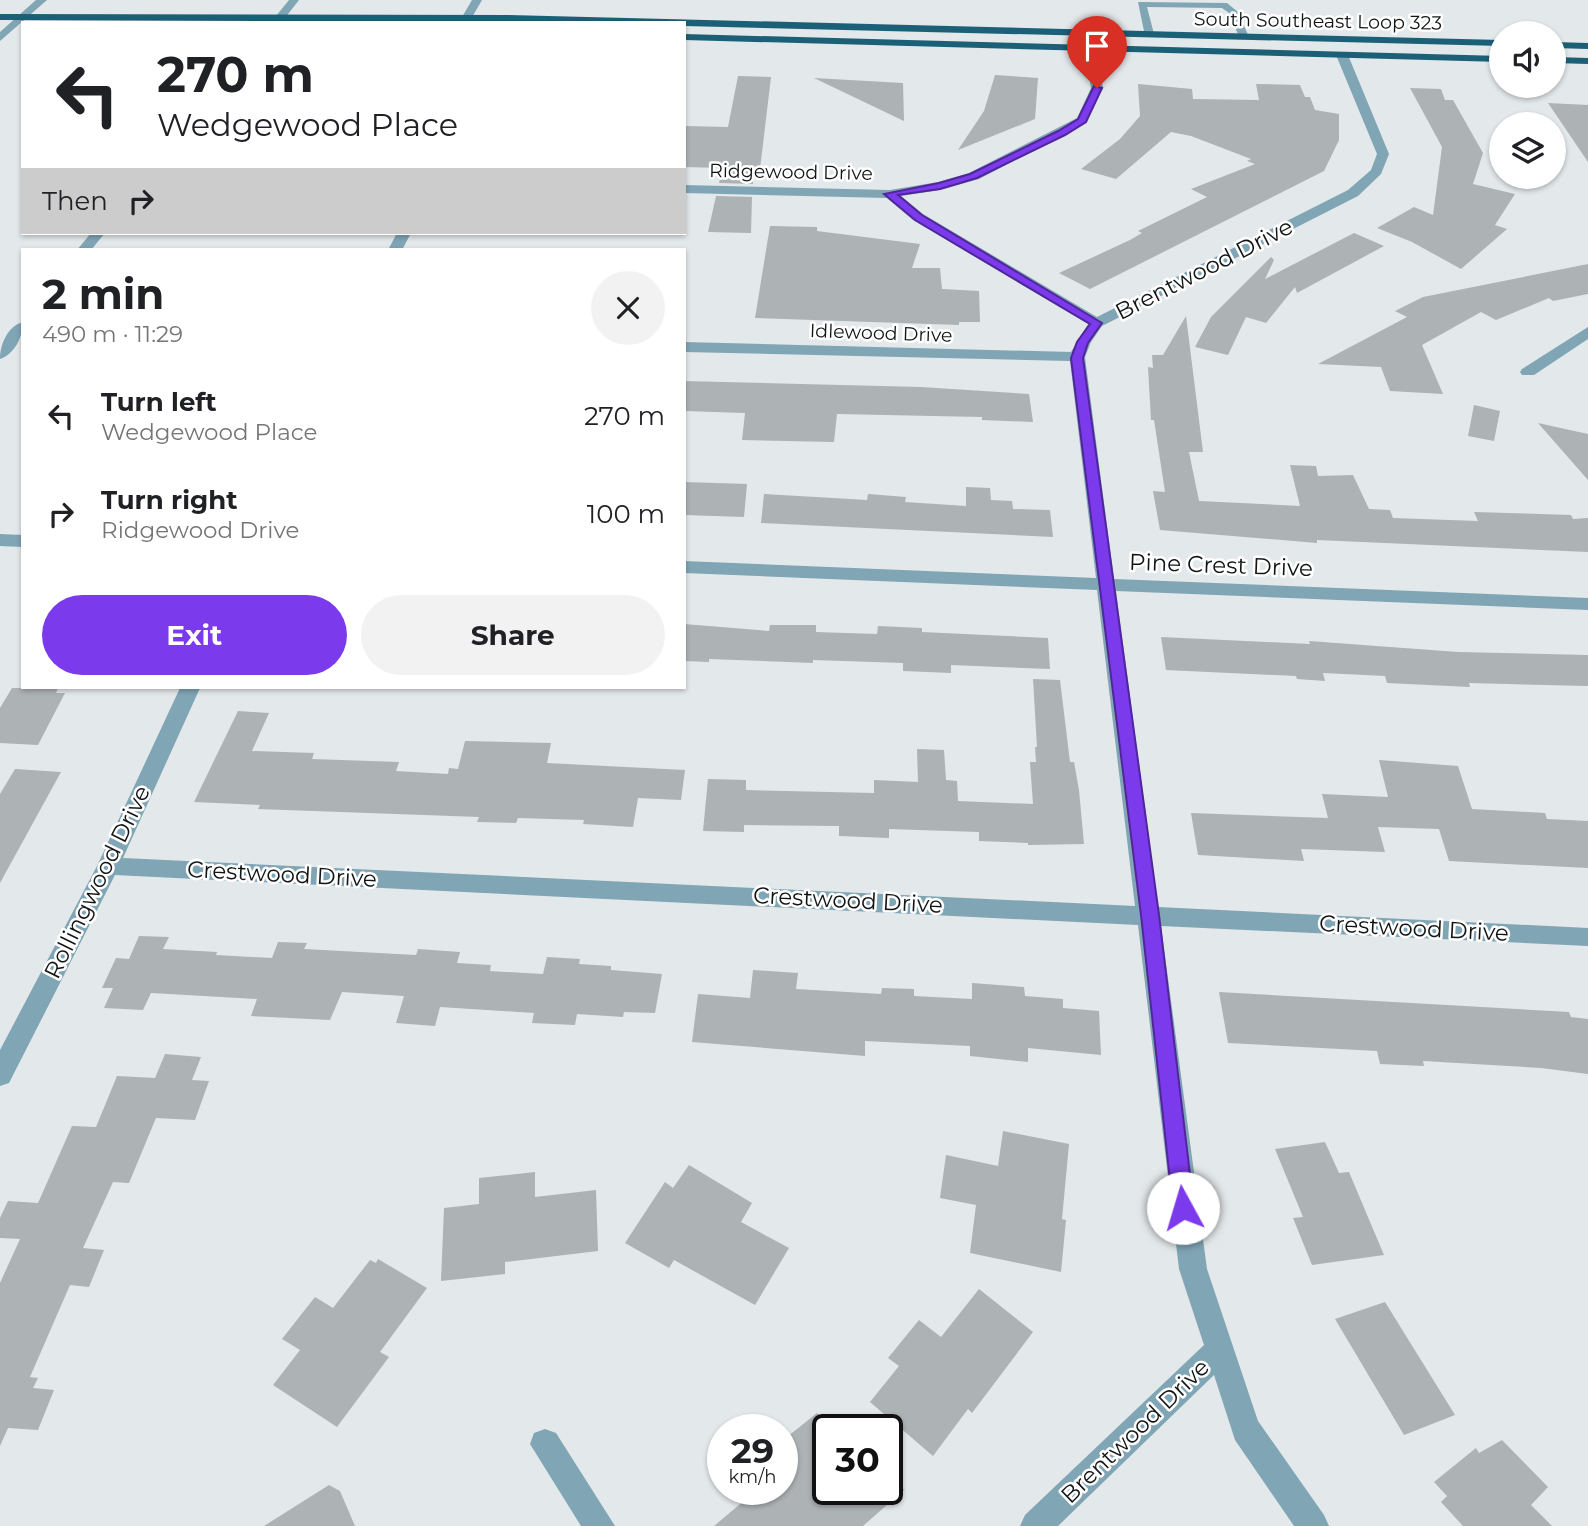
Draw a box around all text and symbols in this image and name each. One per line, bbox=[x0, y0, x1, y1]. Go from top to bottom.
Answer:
street label: South Southeast Loop 323 bbox=[1194, 7, 1442, 35]
pin bbox=[1067, 16, 1127, 88]
map controls bbox=[1489, 21, 1566, 189]
button: sound bbox=[1489, 21, 1566, 98]
icon: arrive bbox=[1078, 27, 1116, 65]
text: 270 m bbox=[157, 45, 314, 104]
icon: left bbox=[42, 49, 133, 140]
text: Wedgewood Place bbox=[157, 105, 458, 144]
button: layers bbox=[1489, 112, 1566, 189]
street label: Ridgewood Drive bbox=[709, 159, 873, 185]
icon: right bbox=[122, 182, 160, 220]
text: Then bbox=[42, 185, 108, 217]
street label: Brentwood Drive bbox=[1111, 212, 1297, 326]
text: 2 min bbox=[42, 268, 164, 320]
button: close bbox=[591, 271, 665, 345]
street label: Idlewood Drive bbox=[809, 319, 953, 347]
text: 490 m · 11:29 bbox=[42, 320, 183, 348]
text: Turn left bbox=[101, 386, 217, 418]
icon: left bbox=[42, 397, 80, 435]
text: 270 m bbox=[584, 400, 665, 432]
text: Wedgewood Place bbox=[101, 418, 317, 446]
text: Turn right bbox=[101, 484, 237, 516]
icon: right bbox=[42, 495, 80, 533]
text: 100 m bbox=[587, 498, 665, 530]
text: Ridgewood Drive bbox=[101, 516, 299, 544]
street label: Pine Crest Drive bbox=[1128, 548, 1314, 582]
button: Exit bbox=[42, 595, 347, 675]
button: Share bbox=[361, 595, 665, 675]
street label: Rollingwood Drive bbox=[38, 781, 156, 983]
street label: Crestwood Drive bbox=[186, 855, 378, 893]
street label: Crestwood Drive bbox=[752, 881, 944, 919]
street label: Crestwood Drive bbox=[1318, 909, 1510, 947]
position arrow bbox=[1146, 1171, 1220, 1245]
street label: Brentwood Drive bbox=[1055, 1353, 1215, 1509]
speed limit sign: 30 bbox=[812, 1414, 903, 1505]
text: 29 bbox=[731, 1429, 774, 1472]
text: km/h bbox=[728, 1466, 777, 1488]

